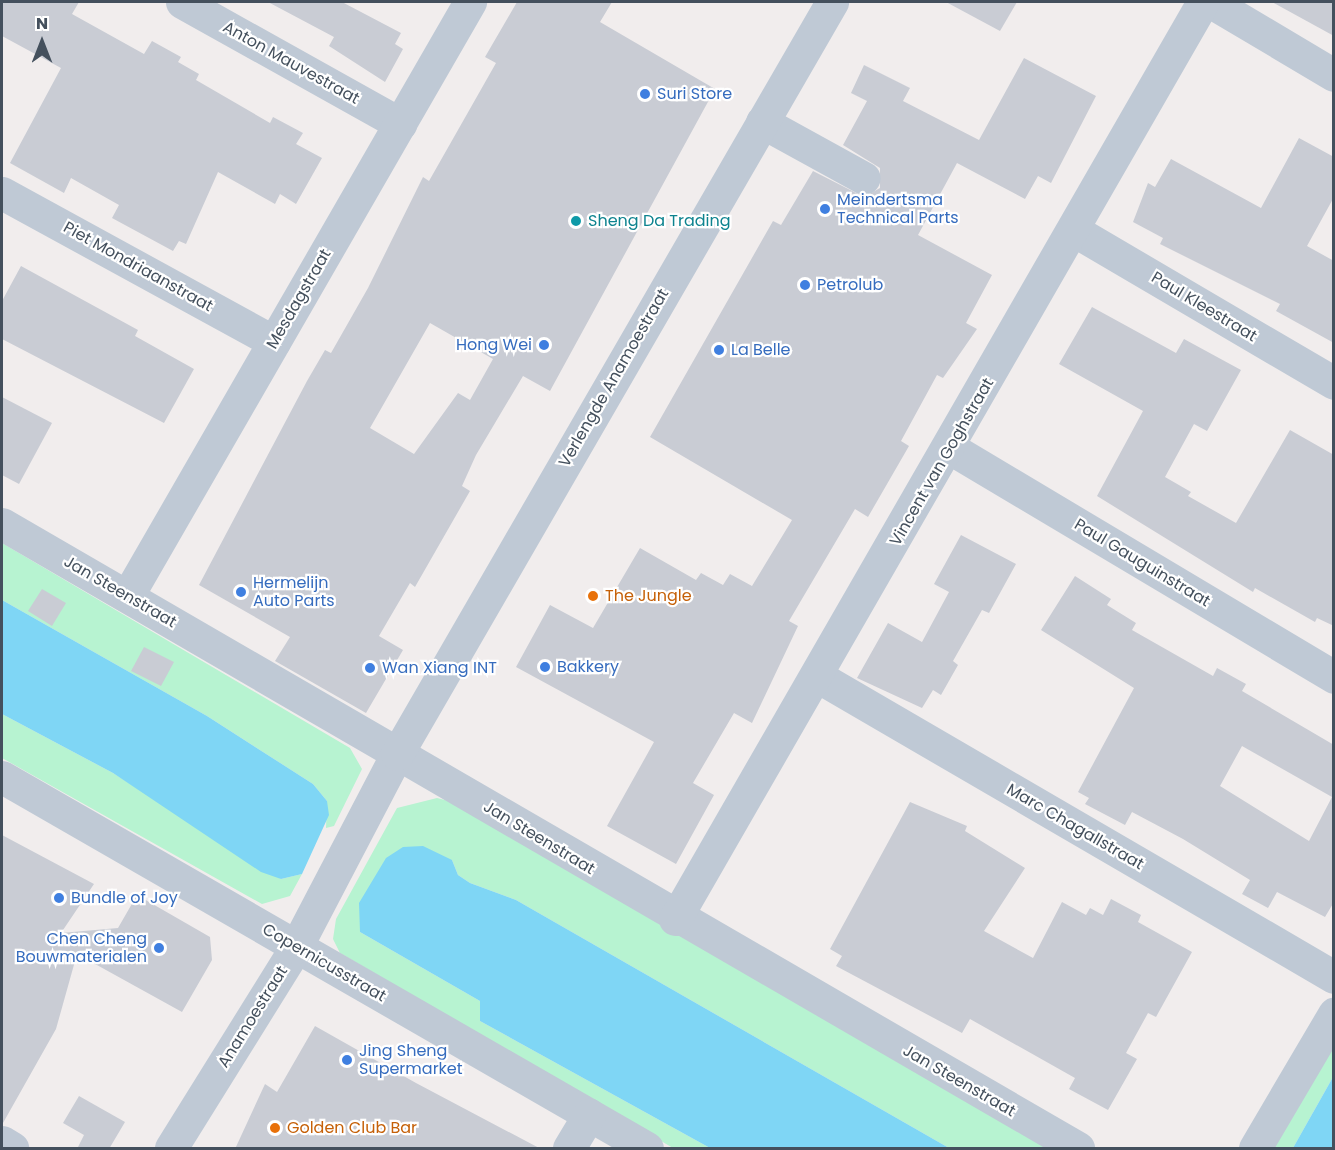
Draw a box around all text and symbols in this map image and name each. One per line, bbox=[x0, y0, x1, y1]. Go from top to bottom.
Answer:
north arrow bbox=[12, 12, 72, 72]
text: N bbox=[36, 12, 48, 35]
street label: Anton Mauvestraat bbox=[219, 18, 363, 108]
place label: Suri Store bbox=[657, 84, 732, 104]
marker: Suri Store bbox=[638, 87, 652, 101]
place label: Meindertsma Technical Parts bbox=[837, 190, 959, 228]
marker: Meindertsma Technical Parts bbox=[818, 202, 832, 216]
place label: Sheng Da Trading bbox=[588, 211, 731, 231]
marker: Sheng Da Trading bbox=[569, 214, 583, 228]
street label: Piet Mondriaanstraat bbox=[60, 218, 216, 316]
street label: Mesdagstraat bbox=[263, 246, 335, 352]
street label: Paul Kleestraat bbox=[1148, 268, 1260, 346]
place label: Petrolub bbox=[817, 275, 883, 295]
marker: Petrolub bbox=[798, 278, 812, 292]
street label: Verlengde Anamoestraat bbox=[555, 285, 673, 471]
place label: Hong Wei bbox=[456, 335, 532, 355]
marker: Hong Wei bbox=[537, 338, 551, 352]
place label: La Belle bbox=[731, 340, 791, 360]
marker: La Belle bbox=[712, 343, 726, 357]
street label: Vincent van Goghstraat bbox=[886, 375, 998, 549]
street label: Paul Gauguinstraat bbox=[1071, 515, 1213, 611]
street label: Jan Steenstraat bbox=[60, 552, 180, 632]
place label: Hermelijn Auto Parts bbox=[253, 573, 335, 611]
marker: Hermelijn Auto Parts bbox=[234, 585, 248, 599]
place label: The Jungle bbox=[605, 586, 692, 606]
marker: The Jungle bbox=[586, 589, 600, 603]
place label: Bakkery bbox=[557, 657, 619, 677]
place label: Wan Xiang INT bbox=[382, 658, 497, 678]
marker: Bakkery bbox=[538, 660, 552, 674]
marker: Wan Xiang INT bbox=[363, 661, 377, 675]
street label: Marc Chagallstraat bbox=[1003, 780, 1147, 874]
street label: Jan Steenstraat bbox=[480, 797, 598, 879]
place label: Bundle of Joy bbox=[71, 888, 178, 908]
marker: Bundle of Joy bbox=[52, 891, 66, 905]
street label: Copernicusstraat bbox=[259, 920, 389, 1006]
place label: Chen Cheng Bouwmaterialen bbox=[16, 929, 147, 967]
marker: Chen Cheng Bouwmaterialen bbox=[152, 941, 166, 955]
street label: Anamoestraat bbox=[214, 963, 292, 1071]
place label: Jing Sheng Supermarket bbox=[359, 1041, 463, 1079]
street label: Jan Steenstraat bbox=[899, 1041, 1019, 1121]
marker: Jing Sheng Supermarket bbox=[340, 1053, 354, 1067]
place label: Golden Club Bar bbox=[287, 1118, 417, 1138]
marker: Golden Club Bar bbox=[268, 1121, 282, 1135]

